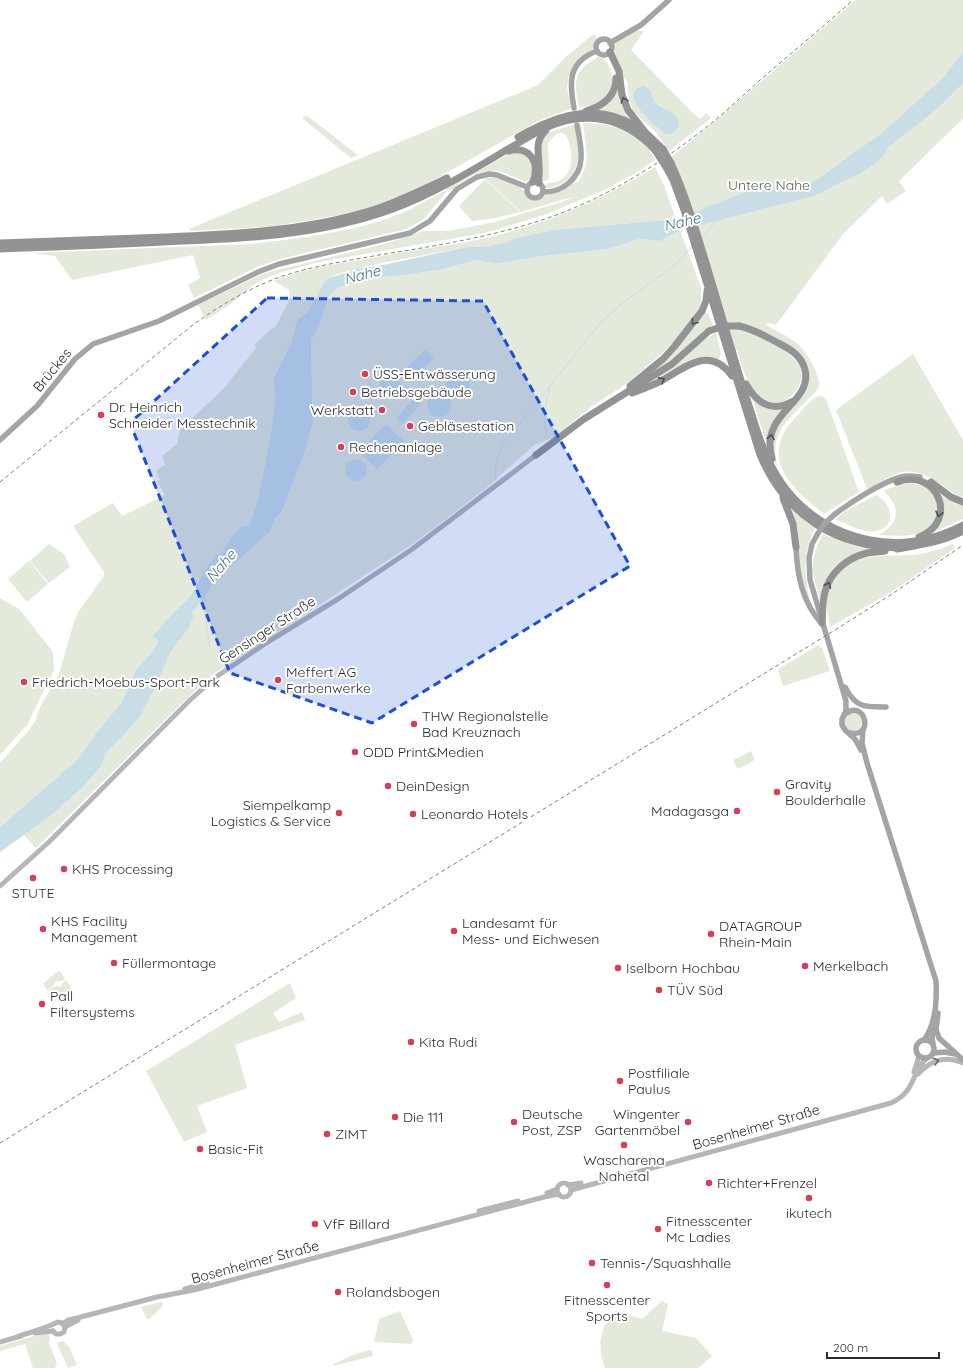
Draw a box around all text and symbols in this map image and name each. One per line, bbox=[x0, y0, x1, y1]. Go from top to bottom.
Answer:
one-way arrow bbox=[620, 97, 628, 104]
park label: Untere Nahe bbox=[728, 176, 810, 194]
water label: Nahe bbox=[662, 208, 703, 235]
water label: Nahe bbox=[342, 260, 383, 288]
one-way arrow bbox=[691, 318, 698, 325]
street label: Brückes bbox=[29, 344, 75, 396]
place label: ÜSS-Entwässerung bbox=[373, 365, 496, 383]
marker: ÜSS-Entwässerung bbox=[360, 369, 370, 379]
one-way arrow bbox=[658, 377, 665, 385]
place label: Betriebsgebäude bbox=[361, 383, 472, 401]
marker: Betriebsgebäude bbox=[348, 387, 358, 397]
place label: Dr. Heinrich Schneider Messtechnik bbox=[109, 398, 256, 432]
place label: Werkstatt bbox=[311, 401, 374, 419]
marker: Werkstatt bbox=[377, 405, 387, 415]
marker: Dr. Heinrich Schneider Messtechnik bbox=[96, 410, 106, 420]
place label: Gebläsestation bbox=[418, 417, 514, 435]
marker: Gebläsestation bbox=[405, 421, 415, 431]
one-way arrow bbox=[766, 434, 775, 440]
place label: Rechenanlage bbox=[349, 438, 442, 456]
marker: Rechenanlage bbox=[336, 442, 346, 452]
one-way arrow bbox=[936, 511, 944, 517]
water label: Nahe bbox=[201, 545, 240, 586]
one-way arrow bbox=[823, 581, 831, 588]
street label: Gensinger Straße bbox=[215, 592, 319, 668]
place label: Meffert AG Farbenwerke bbox=[286, 663, 371, 697]
place label: Friedrich-Moebus-Sport-Park bbox=[32, 673, 220, 691]
marker: Meffert AG Farbenwerke bbox=[273, 675, 283, 685]
marker: Friedrich-Moebus-Sport-Park bbox=[19, 677, 29, 687]
place label: THW Regionalstelle Bad Kreuznach bbox=[422, 707, 548, 741]
marker: THW Regionalstelle Bad Kreuznach bbox=[409, 719, 419, 729]
place label: ODD Print&Medien bbox=[363, 743, 484, 761]
marker: ODD Print&Medien bbox=[350, 747, 360, 757]
place label: Gravity Boulderhalle bbox=[785, 775, 866, 809]
place label: DeinDesign bbox=[396, 777, 470, 795]
marker: DeinDesign bbox=[383, 781, 393, 791]
marker: Gravity Boulderhalle bbox=[772, 787, 782, 797]
place label: Siempelkamp Logistics & Service bbox=[211, 796, 331, 830]
place label: Madagasga bbox=[651, 802, 729, 820]
place label: Leonardo Hotels bbox=[421, 805, 528, 823]
marker: Madagasga bbox=[732, 806, 742, 816]
marker: Siempelkamp Logistics & Service bbox=[334, 808, 344, 818]
marker: Leonardo Hotels bbox=[408, 809, 418, 819]
place label: KHS Processing bbox=[72, 860, 173, 878]
marker: KHS Processing bbox=[59, 864, 69, 874]
marker: STUTE bbox=[28, 873, 38, 883]
place label: STUTE bbox=[12, 884, 54, 902]
place label: KHS Facility Management bbox=[51, 912, 138, 946]
place label: Landesamt für Mess- und Eichwesen bbox=[462, 914, 599, 948]
place label: DATAGROUP Rhein-Main bbox=[719, 917, 802, 951]
marker: KHS Facility Management bbox=[38, 924, 48, 934]
marker: Landesamt für Mess- und Eichwesen bbox=[449, 926, 459, 936]
marker: DATAGROUP Rhein-Main bbox=[706, 929, 716, 939]
place label: Füllermontage bbox=[122, 954, 216, 972]
place label: Merkelbach bbox=[813, 957, 888, 975]
marker: Füllermontage bbox=[109, 958, 119, 968]
place label: Iselborn Hochbau bbox=[626, 959, 740, 977]
marker: Merkelbach bbox=[800, 961, 810, 971]
marker: Iselborn Hochbau bbox=[613, 963, 623, 973]
place label: TÜV Süd bbox=[667, 981, 723, 999]
marker: TÜV Süd bbox=[654, 985, 664, 995]
place label: Pall Filtersystems bbox=[50, 987, 135, 1021]
marker: Pall Filtersystems bbox=[37, 999, 47, 1009]
place label: Kita Rudi bbox=[419, 1033, 477, 1051]
marker: Kita Rudi bbox=[406, 1037, 416, 1047]
one-way arrow bbox=[933, 1058, 940, 1066]
place label: Postfiliale Paulus bbox=[628, 1064, 690, 1098]
marker: Postfiliale Paulus bbox=[615, 1076, 625, 1086]
street label: Bosenheimer Straße bbox=[690, 1100, 822, 1154]
place label: Deutsche Post, ZSP bbox=[522, 1105, 583, 1139]
place label: Wingenter Gartenmöbel bbox=[595, 1105, 681, 1139]
place label: Die 111 bbox=[403, 1108, 443, 1126]
marker: Die 111 bbox=[390, 1112, 400, 1122]
marker: Deutsche Post, ZSP bbox=[509, 1117, 519, 1127]
marker: Wingenter Gartenmöbel bbox=[683, 1117, 693, 1127]
place label: ZIMT bbox=[335, 1125, 368, 1143]
marker: ZIMT bbox=[322, 1129, 332, 1139]
place label: Basic-Fit bbox=[208, 1140, 264, 1158]
marker: Wascharena Nahetal bbox=[619, 1140, 629, 1150]
marker: Basic-Fit bbox=[195, 1144, 205, 1154]
place label: Wascharena Nahetal bbox=[583, 1151, 665, 1185]
place label: Richter+Frenzel bbox=[717, 1174, 817, 1192]
marker: Richter+Frenzel bbox=[704, 1178, 714, 1188]
marker: ikutech bbox=[804, 1193, 814, 1203]
place label: ikutech bbox=[786, 1204, 832, 1222]
place label: Fitnesscenter Mc Ladies bbox=[666, 1212, 753, 1246]
place label: VfF Billard bbox=[323, 1215, 390, 1233]
marker: VfF Billard bbox=[310, 1219, 320, 1229]
marker: Fitnesscenter Mc Ladies bbox=[653, 1224, 663, 1234]
street label: Bosenheimer Straße bbox=[189, 1236, 321, 1288]
place label: Tennis-/Squashhalle bbox=[600, 1254, 731, 1272]
marker: Tennis-/Squashhalle bbox=[587, 1258, 597, 1268]
marker: Fitnesscenter Sports bbox=[602, 1280, 612, 1290]
place label: Rolandsbogen bbox=[346, 1283, 440, 1301]
marker: Rolandsbogen bbox=[333, 1287, 343, 1297]
place label: Fitnesscenter Sports bbox=[564, 1291, 651, 1325]
scale bar bbox=[827, 1334, 939, 1360]
text: 200 m bbox=[833, 1340, 868, 1355]

